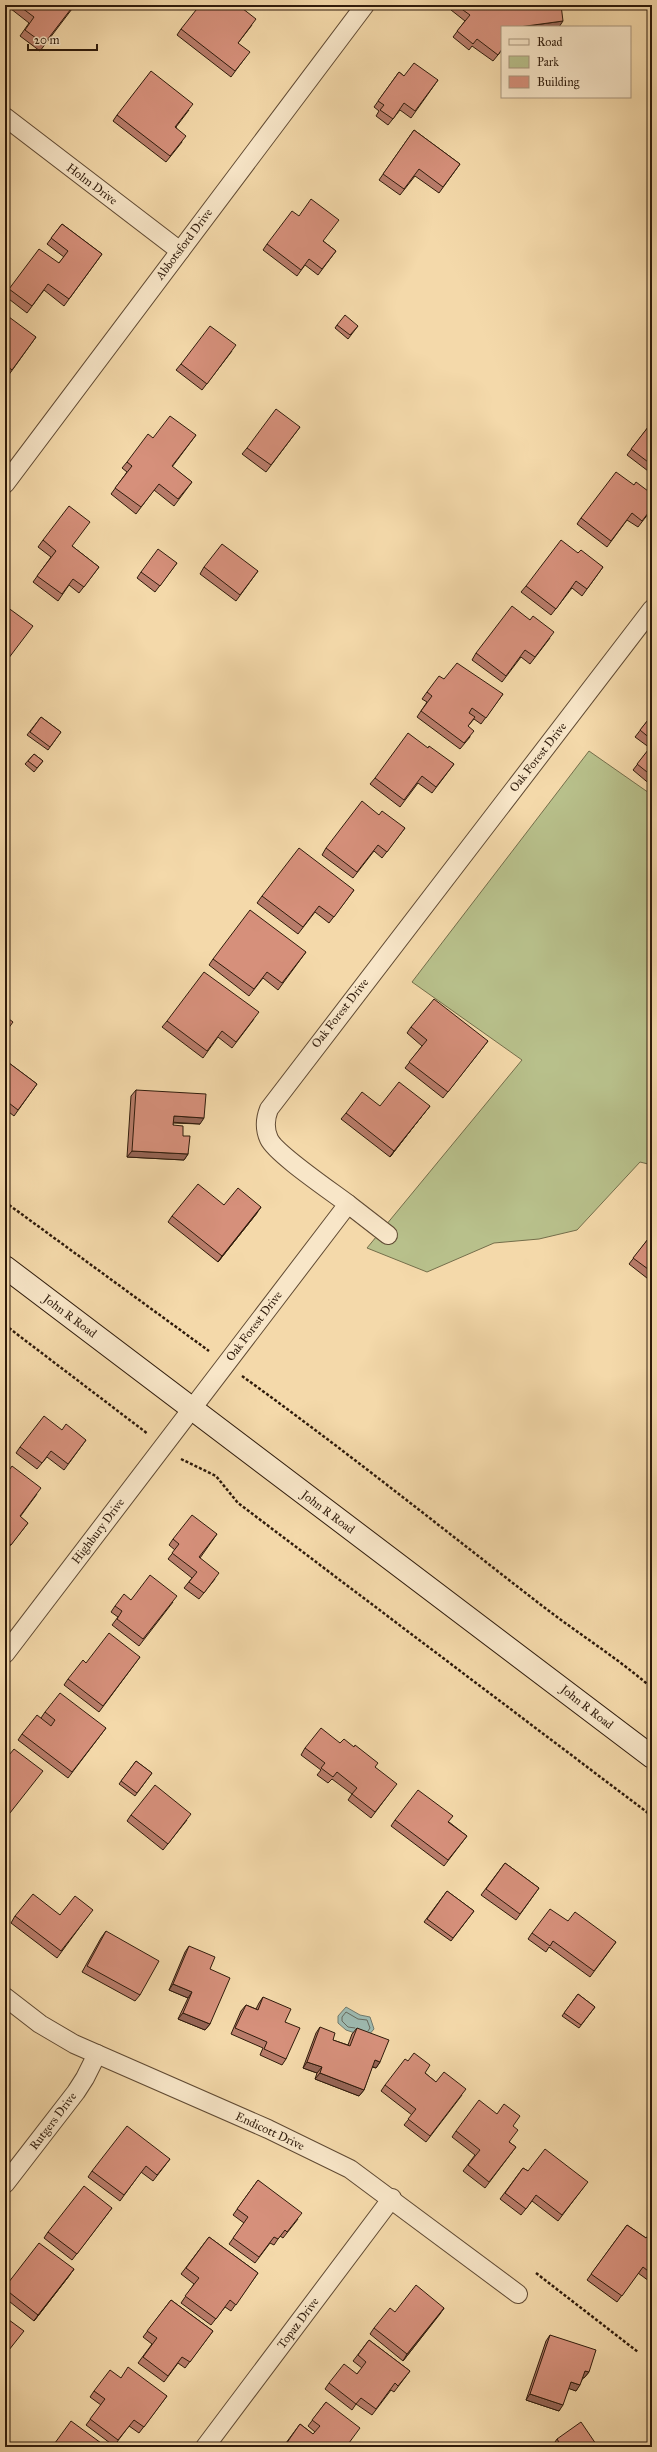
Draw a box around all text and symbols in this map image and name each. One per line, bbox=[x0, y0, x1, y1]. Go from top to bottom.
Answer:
scale bar bbox=[28, 26, 97, 52]
legend bbox=[501, 26, 631, 98]
text: 20 m bbox=[34, 33, 60, 47]
text: Road bbox=[537, 35, 563, 49]
text: Park bbox=[537, 55, 559, 69]
text: Building bbox=[537, 75, 580, 90]
street label: Holm Drive bbox=[64, 160, 120, 208]
street label: Abbotsford Drive bbox=[152, 206, 215, 283]
street label: Oak Forest Drive bbox=[506, 719, 570, 795]
street label: Oak Forest Drive bbox=[308, 975, 372, 1051]
street label: Oak Forest Drive bbox=[223, 1288, 285, 1364]
street label: John R Road bbox=[38, 1290, 99, 1341]
street label: John R Road bbox=[296, 1486, 357, 1537]
street label: Highbury Drive bbox=[69, 1495, 128, 1567]
street label: John R Road bbox=[556, 1681, 616, 1733]
street label: Rutgers Drive bbox=[27, 2089, 80, 2153]
street label: Endicott Drive bbox=[233, 2109, 307, 2153]
street label: Topaz Drive bbox=[274, 2295, 322, 2351]

